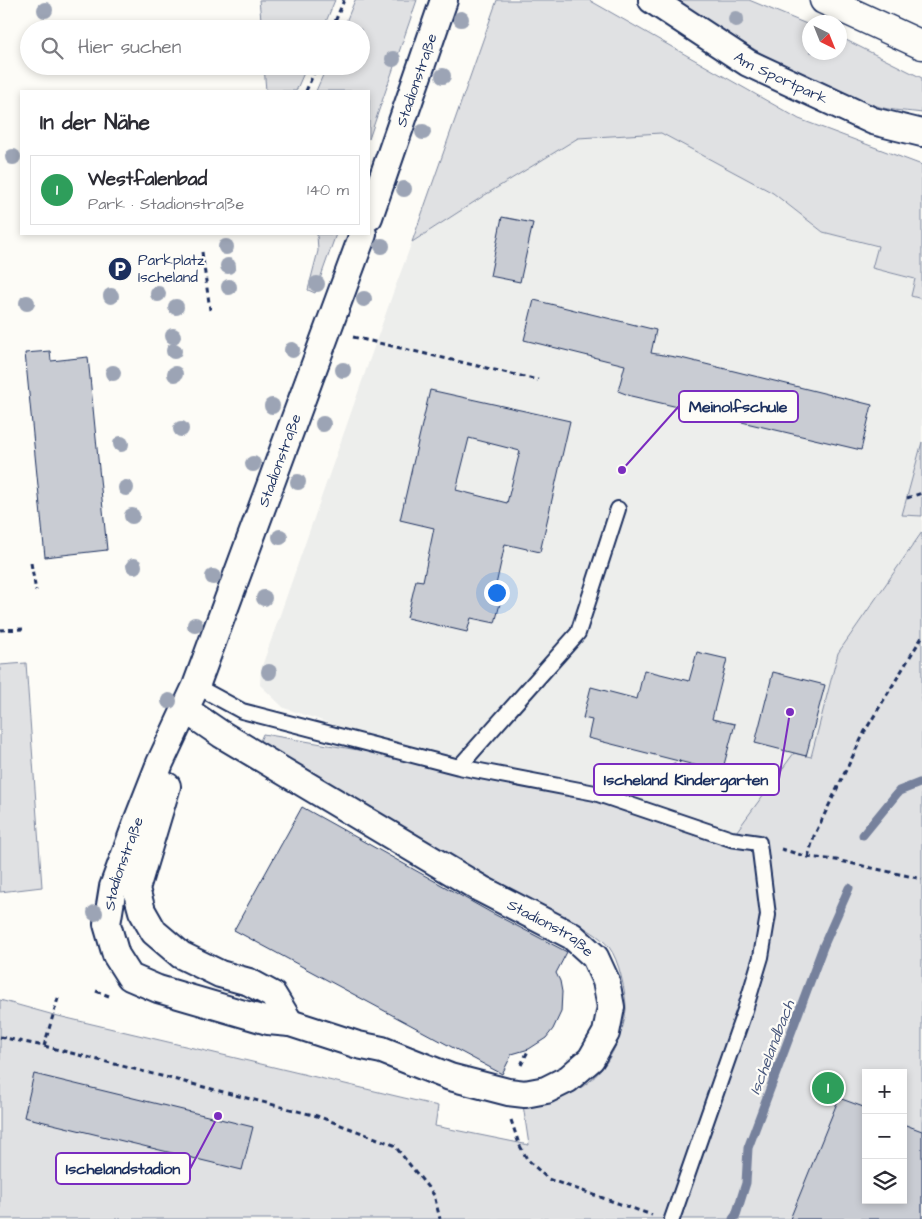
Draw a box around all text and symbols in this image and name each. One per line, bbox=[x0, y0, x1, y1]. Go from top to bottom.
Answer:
north arrow bbox=[802, 15, 847, 60]
search box bbox=[20, 20, 370, 75]
street label: Stadionstraße bbox=[391, 31, 443, 130]
icon: search bbox=[38, 34, 66, 62]
text: Hier suchen bbox=[78, 34, 181, 61]
street label: Am Sportpark bbox=[730, 47, 831, 110]
text: In der Nähe bbox=[40, 108, 150, 137]
text: Westfalenbad bbox=[88, 166, 207, 193]
text: 1 bbox=[56, 179, 58, 201]
text: 140 m bbox=[307, 179, 349, 201]
text: Park · Stadionstraße bbox=[88, 193, 244, 215]
place label: Parkplatz Ischeland bbox=[138, 250, 205, 288]
parking icon: Parkplatz Ischeland bbox=[107, 256, 133, 282]
callout: Meinolfschule bbox=[679, 391, 798, 422]
text: Meinolfschule bbox=[689, 396, 788, 418]
street label: Stadionstraße bbox=[253, 411, 307, 510]
your location bbox=[484, 580, 510, 606]
callout: Ischeland Kindergarten bbox=[594, 764, 779, 795]
text: Ischeland Kindergarten bbox=[604, 769, 768, 793]
street label: Stadionstraße bbox=[99, 814, 149, 912]
street label: Stadionstraße bbox=[504, 894, 598, 962]
water label: Ischelandbach bbox=[744, 996, 800, 1098]
pin: 1 bbox=[812, 1069, 844, 1107]
map controls bbox=[862, 1069, 907, 1204]
button: + bbox=[862, 1069, 907, 1114]
button: − bbox=[862, 1114, 907, 1159]
callout: Ischelandstadion bbox=[56, 1153, 190, 1184]
text: Ischelandstadion bbox=[66, 1158, 180, 1180]
button: layers bbox=[862, 1159, 907, 1204]

